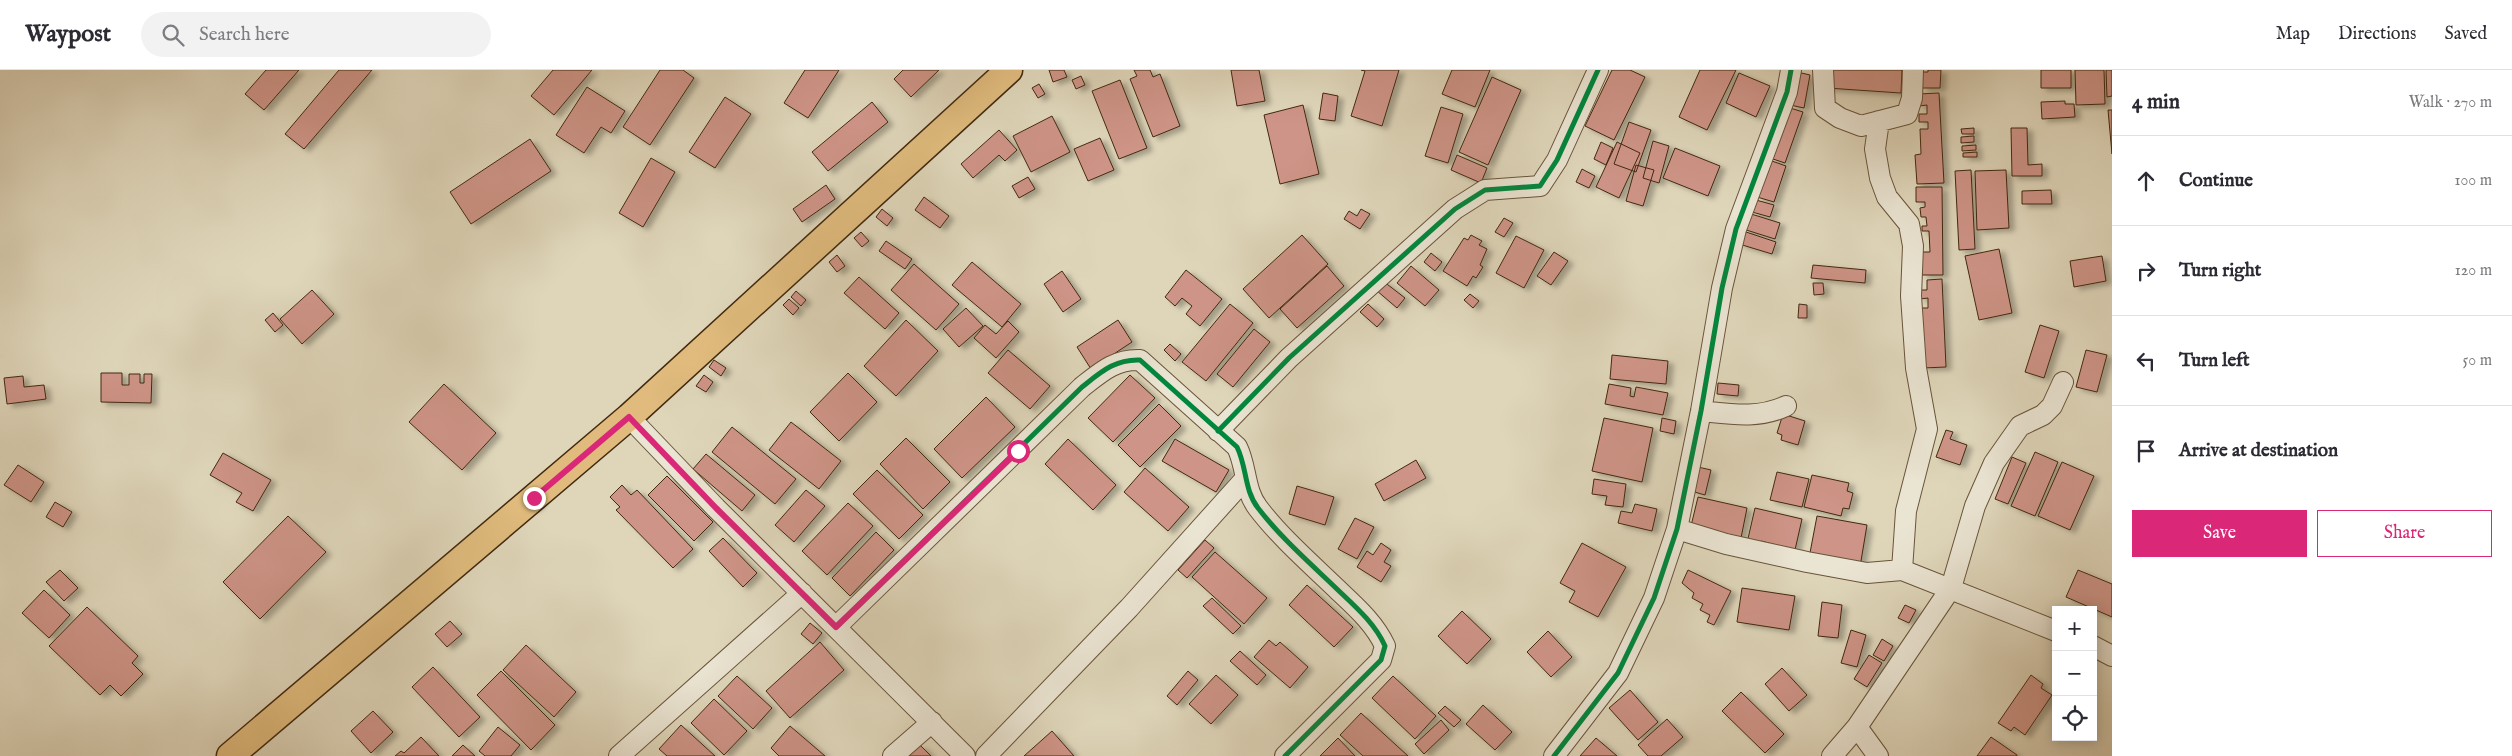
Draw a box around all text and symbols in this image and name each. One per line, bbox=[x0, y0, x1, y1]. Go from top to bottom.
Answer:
search box bbox=[141, 12, 491, 57]
text: Waypost bbox=[25, 19, 111, 50]
icon: search bbox=[159, 21, 187, 49]
text: Search here bbox=[199, 23, 290, 47]
text: Map bbox=[2276, 23, 2310, 46]
text: Directions bbox=[2338, 23, 2416, 46]
text: Saved bbox=[2444, 23, 2487, 46]
text: 4 min bbox=[2132, 89, 2180, 116]
text: Walk · 270 m bbox=[2409, 93, 2492, 113]
icon: ahead bbox=[2132, 167, 2160, 195]
text: Continue bbox=[2179, 169, 2253, 193]
text: 100 m bbox=[2455, 171, 2492, 191]
icon: right bbox=[2132, 257, 2160, 285]
text: Turn right bbox=[2179, 259, 2261, 283]
text: 120 m bbox=[2455, 261, 2492, 281]
icon: left bbox=[2132, 347, 2160, 375]
text: Turn left bbox=[2179, 349, 2250, 373]
text: 50 m bbox=[2463, 351, 2492, 371]
icon: arrive bbox=[2132, 437, 2160, 465]
text: Arrive at destination bbox=[2179, 439, 2338, 463]
route start bbox=[1007, 440, 1030, 463]
route end bbox=[523, 487, 546, 510]
button: Save bbox=[2132, 510, 2307, 557]
button: Share bbox=[2317, 510, 2492, 557]
map controls bbox=[2052, 606, 2097, 741]
button: + bbox=[2052, 606, 2097, 651]
button: − bbox=[2052, 651, 2097, 696]
button: locate bbox=[2052, 696, 2097, 741]

